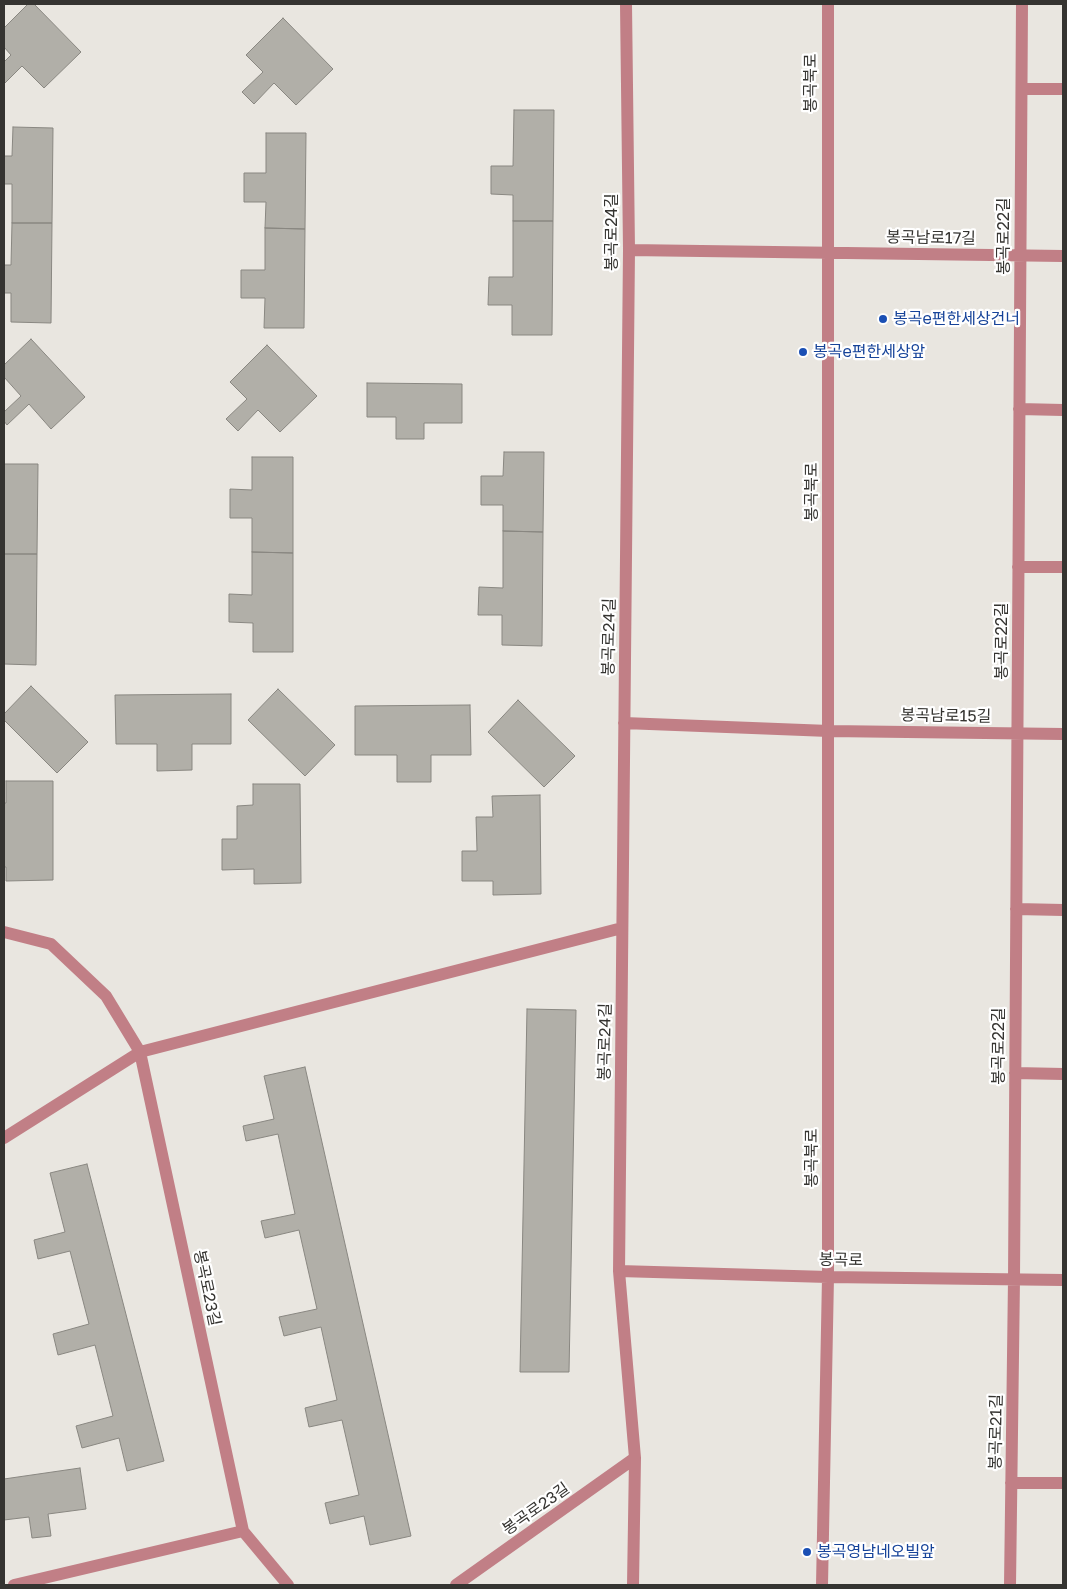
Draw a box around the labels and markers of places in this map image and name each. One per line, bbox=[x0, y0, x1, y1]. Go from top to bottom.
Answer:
place label: 봉곡e편한세상건너 bbox=[893, 309, 1020, 329]
marker: 봉곡e편한세상건너 bbox=[877, 313, 889, 325]
place label: 봉곡e편한세상앞 bbox=[813, 342, 925, 362]
marker: 봉곡e편한세상앞 bbox=[797, 346, 809, 358]
place label: 봉곡영남네오빌앞 bbox=[817, 1542, 935, 1562]
marker: 봉곡영남네오빌앞 bbox=[801, 1546, 813, 1558]

